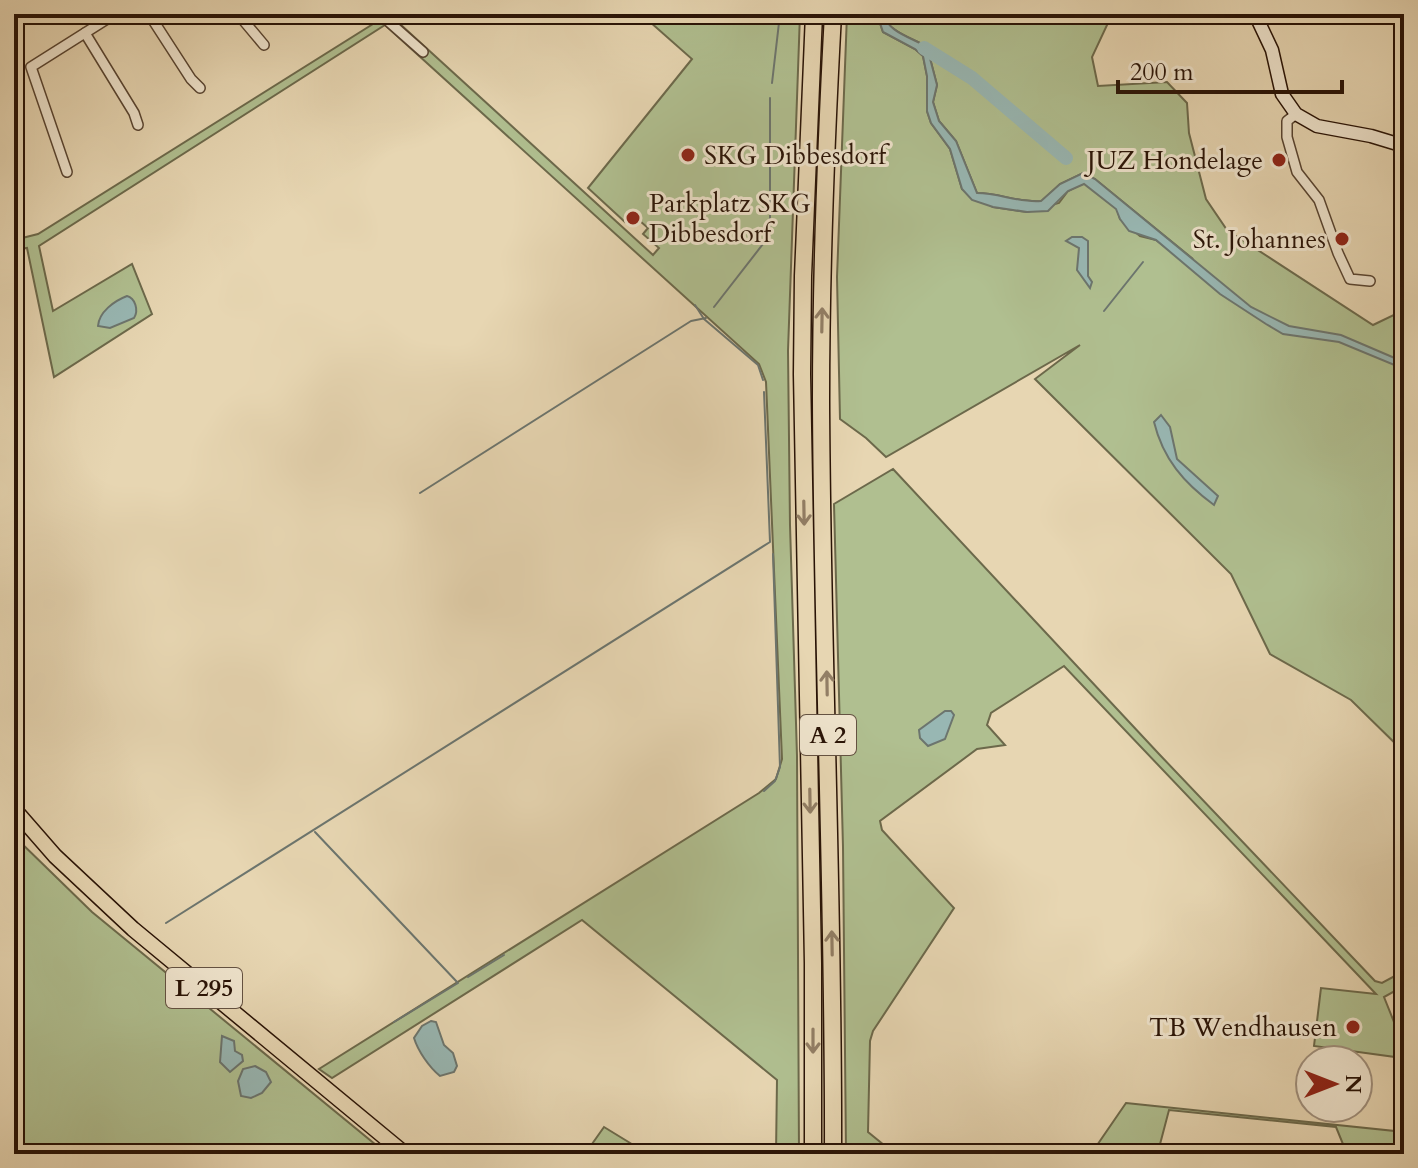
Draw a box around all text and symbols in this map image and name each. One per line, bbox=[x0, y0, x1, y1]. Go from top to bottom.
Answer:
scale bar bbox=[1118, 44, 1342, 94]
text: 200 m bbox=[1130, 56, 1194, 89]
place label: SKG Dibbesdorf bbox=[704, 138, 890, 173]
place label: JUZ Hondelage bbox=[1083, 143, 1263, 178]
marker: SKG Dibbesdorf bbox=[679, 146, 697, 164]
marker: JUZ Hondelage bbox=[1270, 151, 1288, 169]
place label: Parkplatz SKG Dibbesdorf bbox=[649, 186, 810, 251]
marker: Parkplatz SKG Dibbesdorf bbox=[624, 209, 642, 227]
place label: St. Johannes bbox=[1193, 222, 1326, 257]
marker: St. Johannes bbox=[1333, 230, 1351, 248]
one-way arrow bbox=[814, 307, 830, 334]
one-way arrow bbox=[796, 499, 812, 526]
one-way arrow bbox=[820, 670, 835, 697]
road number: A 2 bbox=[800, 715, 856, 755]
one-way arrow bbox=[803, 787, 818, 814]
one-way arrow bbox=[824, 930, 840, 957]
road number: L 295 bbox=[166, 968, 242, 1008]
place label: TB Wendhausen bbox=[1149, 1010, 1337, 1045]
marker: TB Wendhausen bbox=[1344, 1018, 1362, 1036]
one-way arrow bbox=[805, 1027, 821, 1054]
north arrow bbox=[1294, 1044, 1374, 1124]
text: N bbox=[1338, 1074, 1368, 1094]

